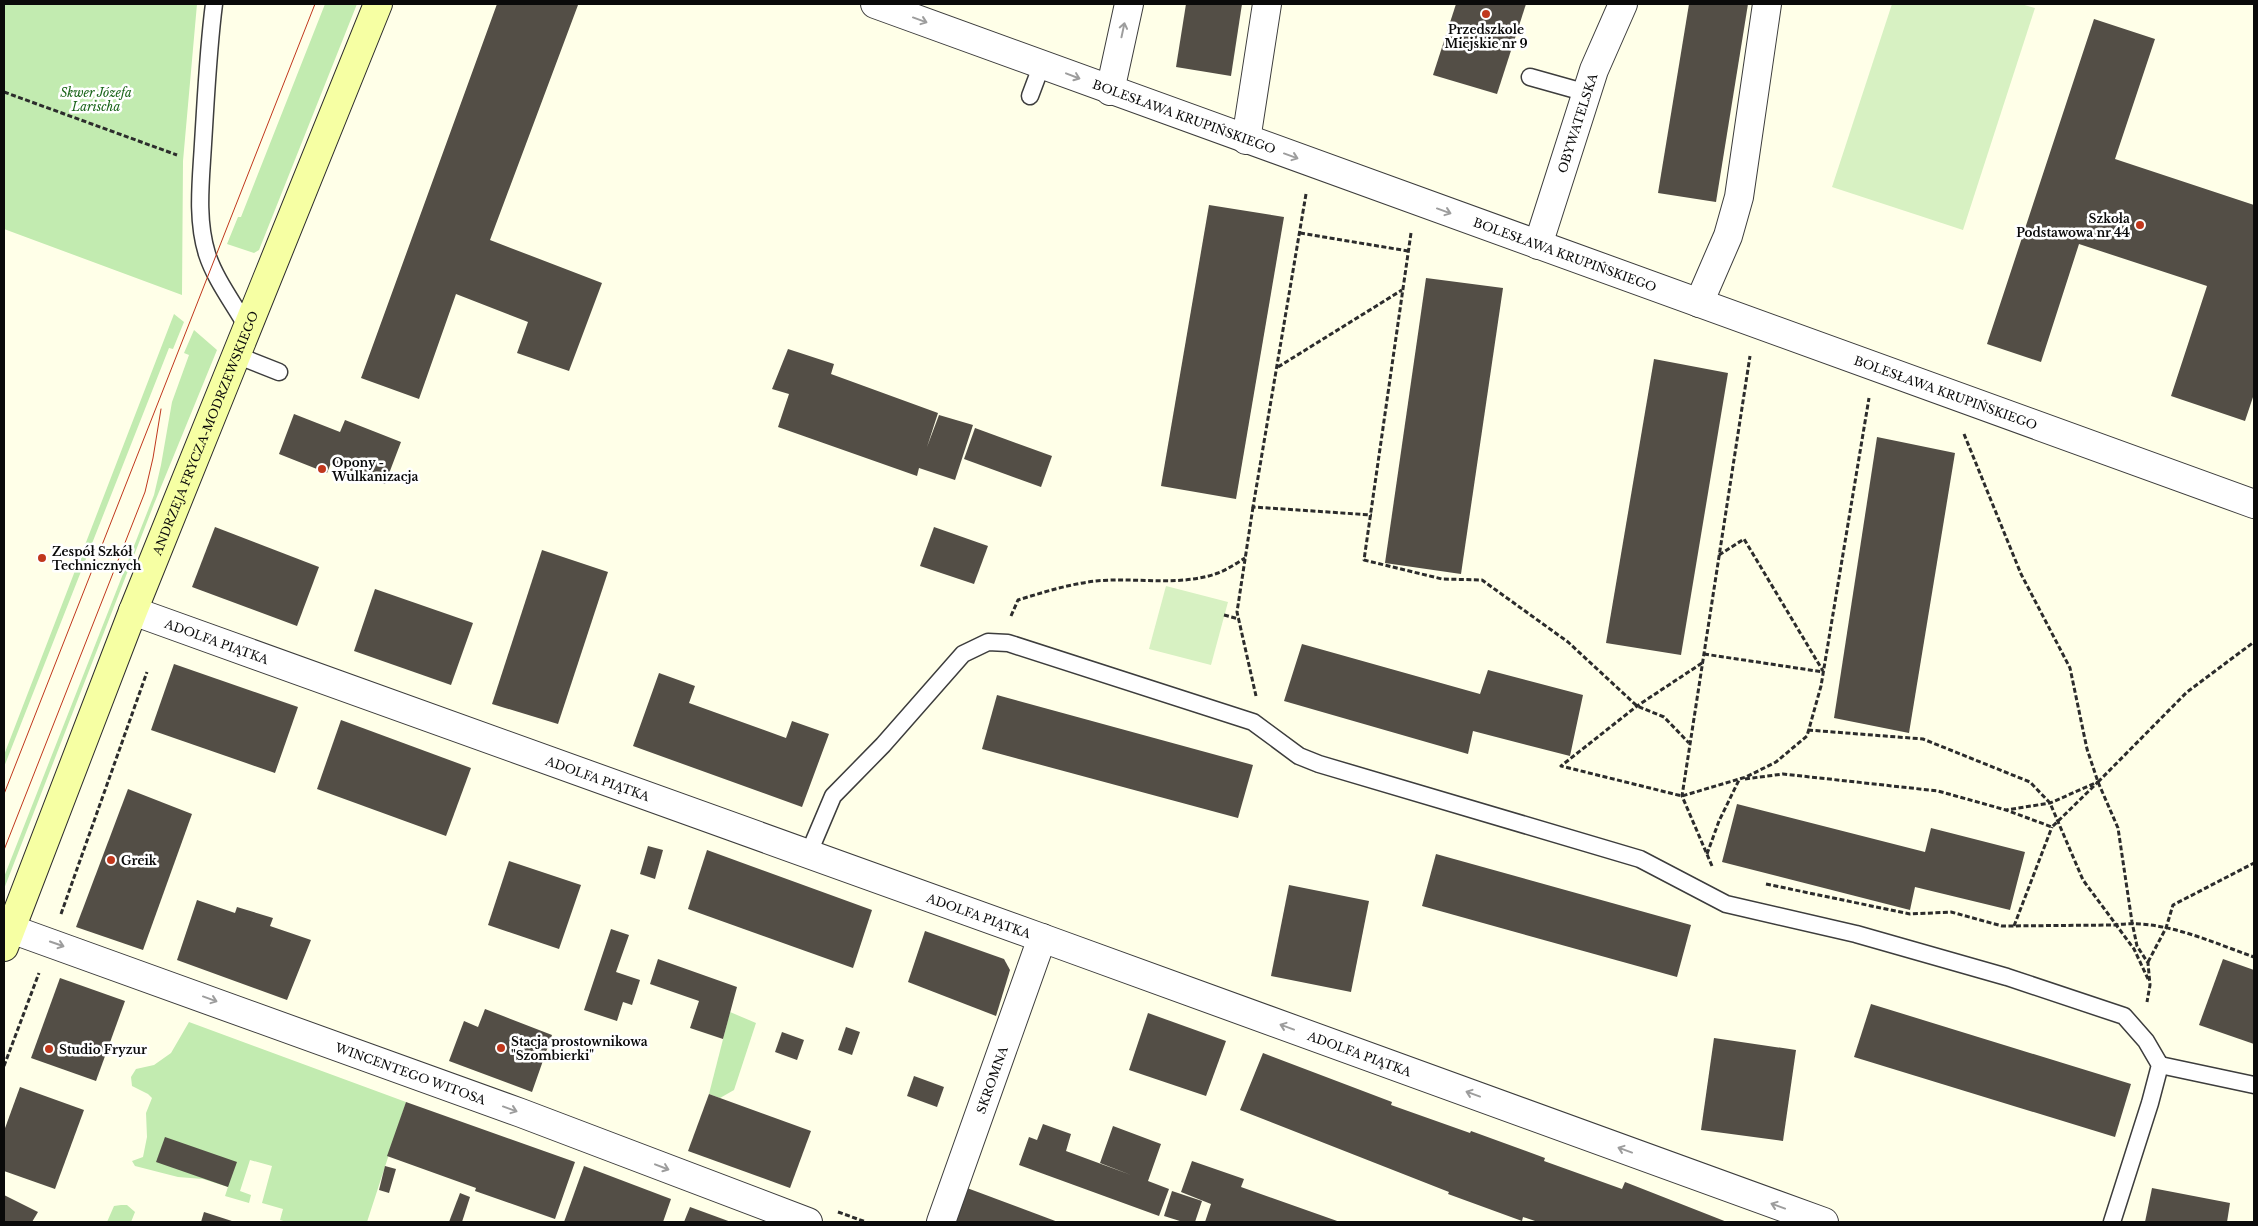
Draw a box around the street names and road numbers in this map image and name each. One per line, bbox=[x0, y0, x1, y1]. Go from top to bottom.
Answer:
street label: OBYWATELSKA bbox=[1554, 71, 1600, 175]
street label: BOLESŁAWA KRUPIŃSKIEGO bbox=[1091, 76, 1278, 156]
street label: BOLESŁAWA KRUPIŃSKIEGO bbox=[1471, 214, 1659, 294]
street label: ANDRZEJA FRYCZA-MODRZEWSKIEGO bbox=[148, 308, 261, 558]
street label: BOLESŁAWA KRUPIŃSKIEGO bbox=[1852, 352, 2039, 432]
street label: ADOLFA PIĄTKA bbox=[162, 615, 271, 667]
street label: ADOLFA PIĄTKA bbox=[543, 752, 652, 804]
street label: ADOLFA PIĄTKA bbox=[924, 889, 1034, 941]
street label: ADOLFA PIĄTKA bbox=[1305, 1027, 1414, 1079]
street label: WINCENTEGO WITOSA bbox=[333, 1039, 489, 1108]
street label: SKROMNA bbox=[973, 1043, 1011, 1115]

